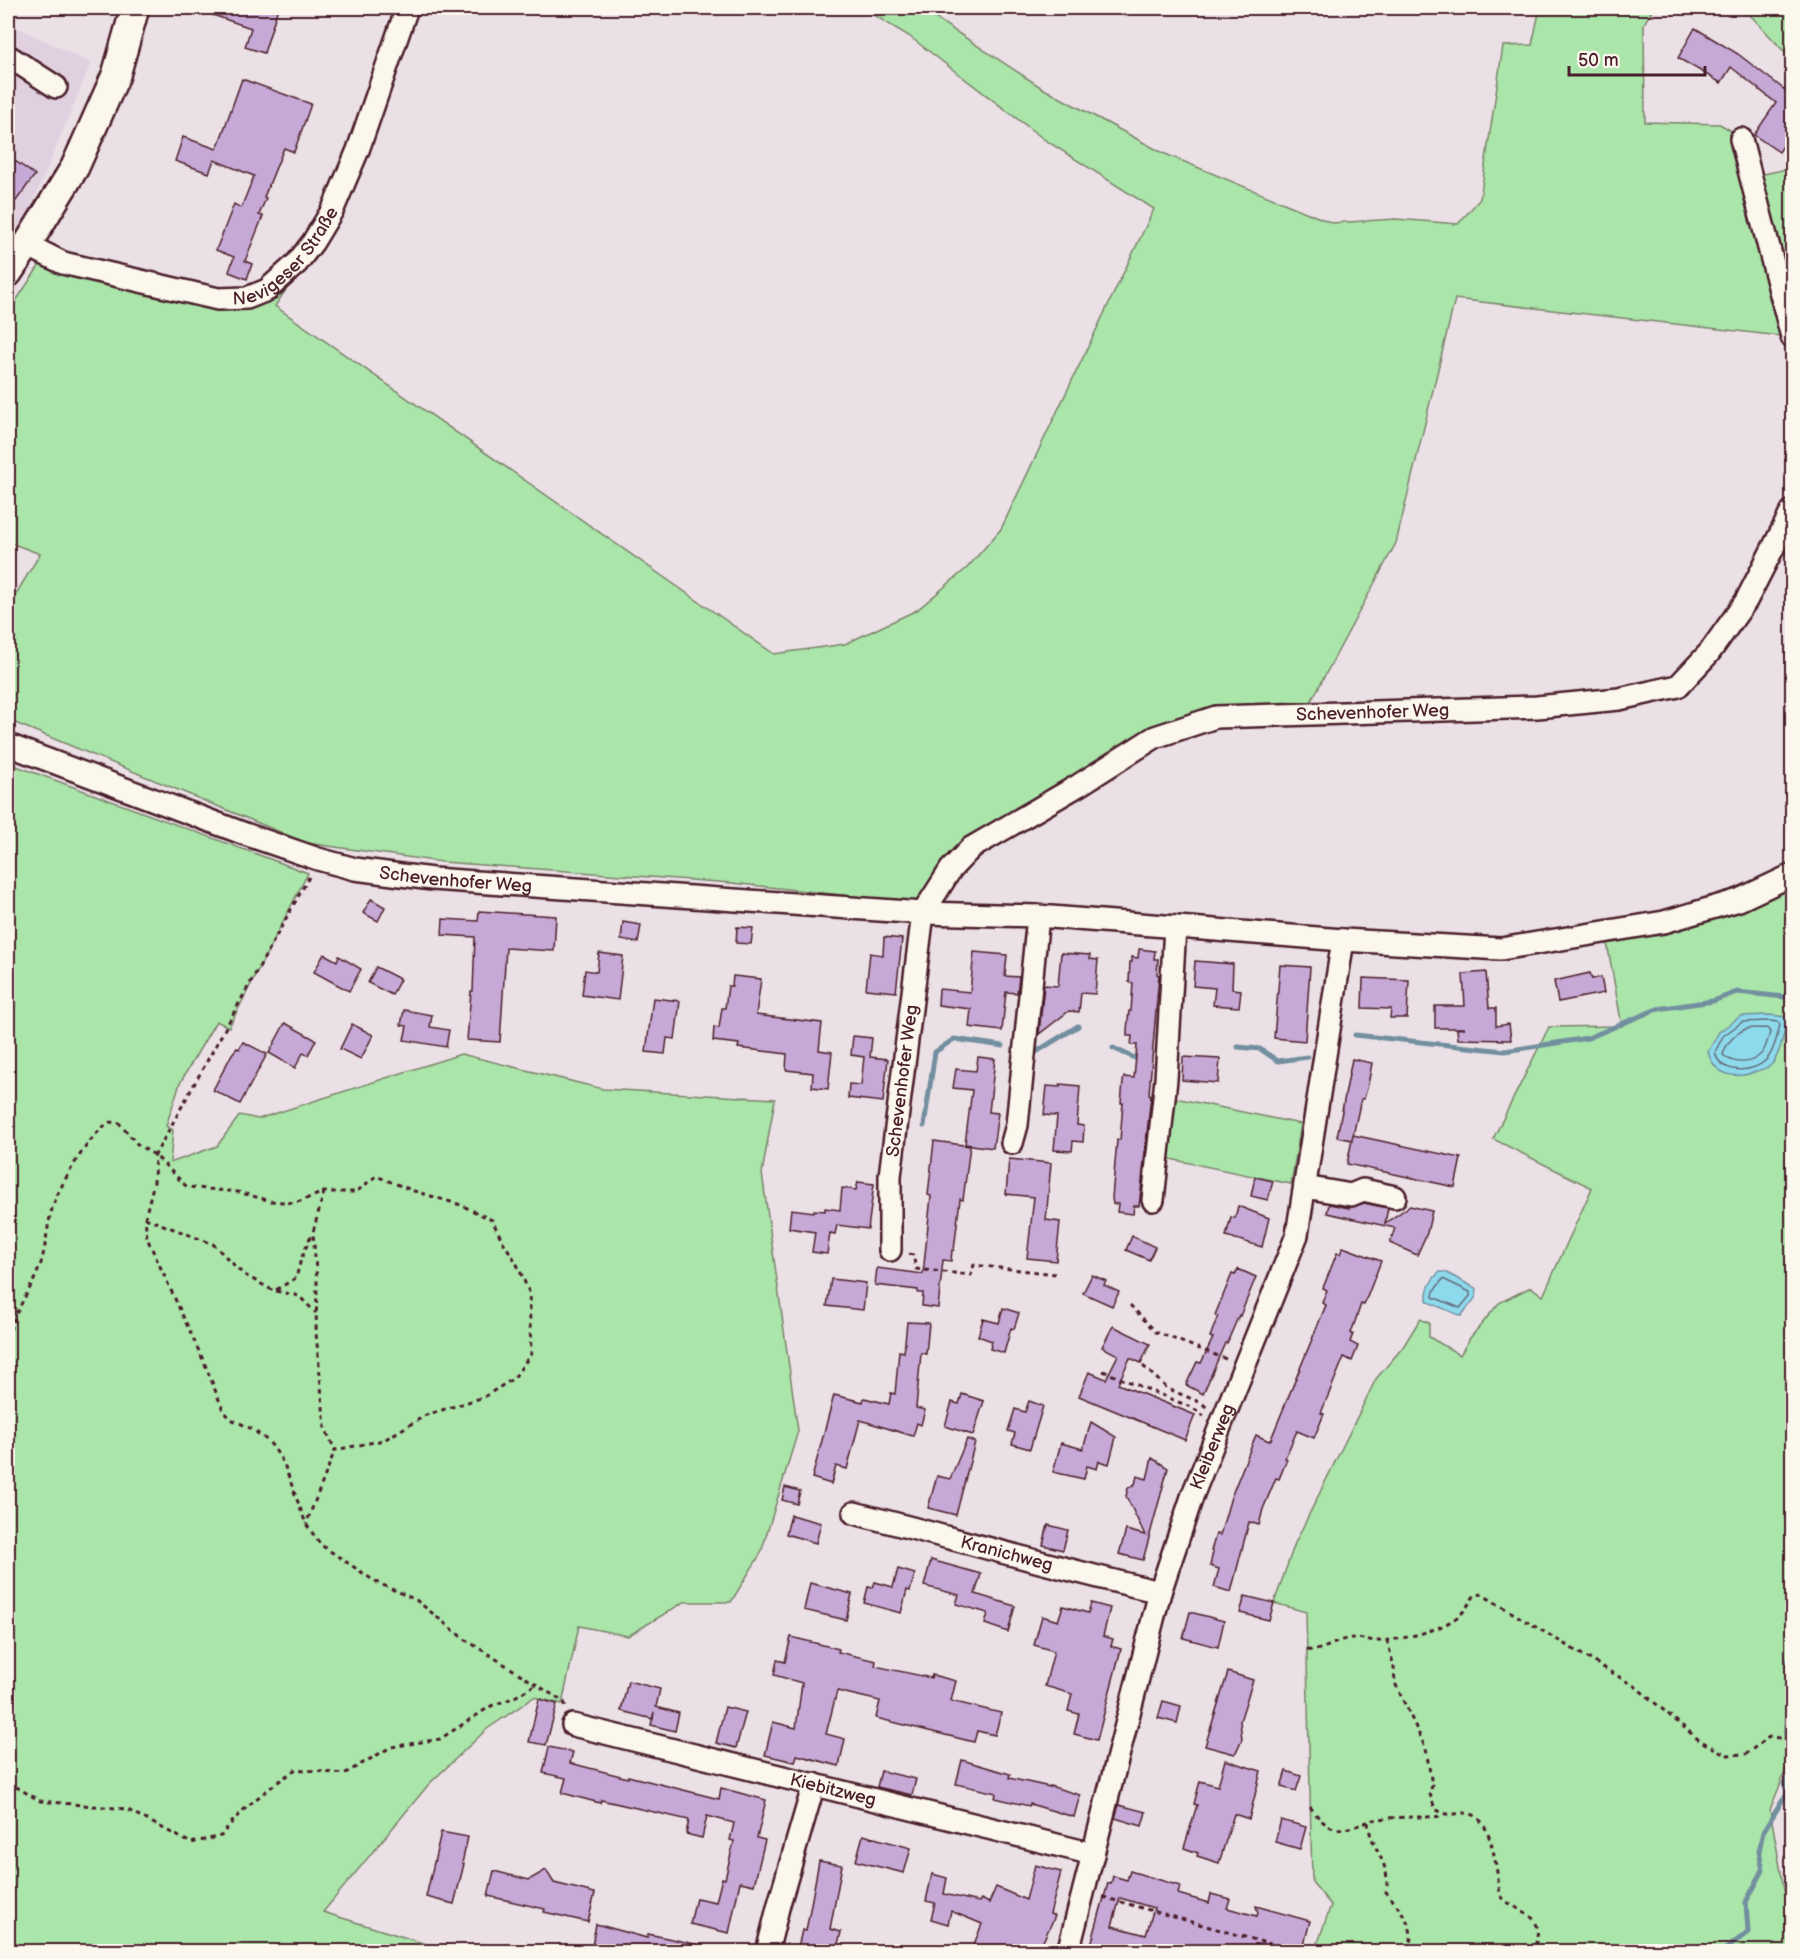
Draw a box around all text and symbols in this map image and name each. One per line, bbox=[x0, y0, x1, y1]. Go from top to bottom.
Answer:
scale bar bbox=[1569, 39, 1706, 77]
text: 50 m bbox=[1578, 50, 1619, 71]
street label: Nevigeser Straße bbox=[232, 203, 343, 309]
street label: Schevenhofer Weg bbox=[1296, 700, 1449, 726]
street label: Schevenhofer Weg bbox=[378, 862, 533, 897]
street label: Schevenhofer Weg bbox=[882, 1004, 922, 1158]
street label: Kleiberweg bbox=[1186, 1401, 1239, 1493]
street label: Kranichweg bbox=[958, 1531, 1055, 1576]
street label: Kiebitzweg bbox=[788, 1769, 878, 1811]

